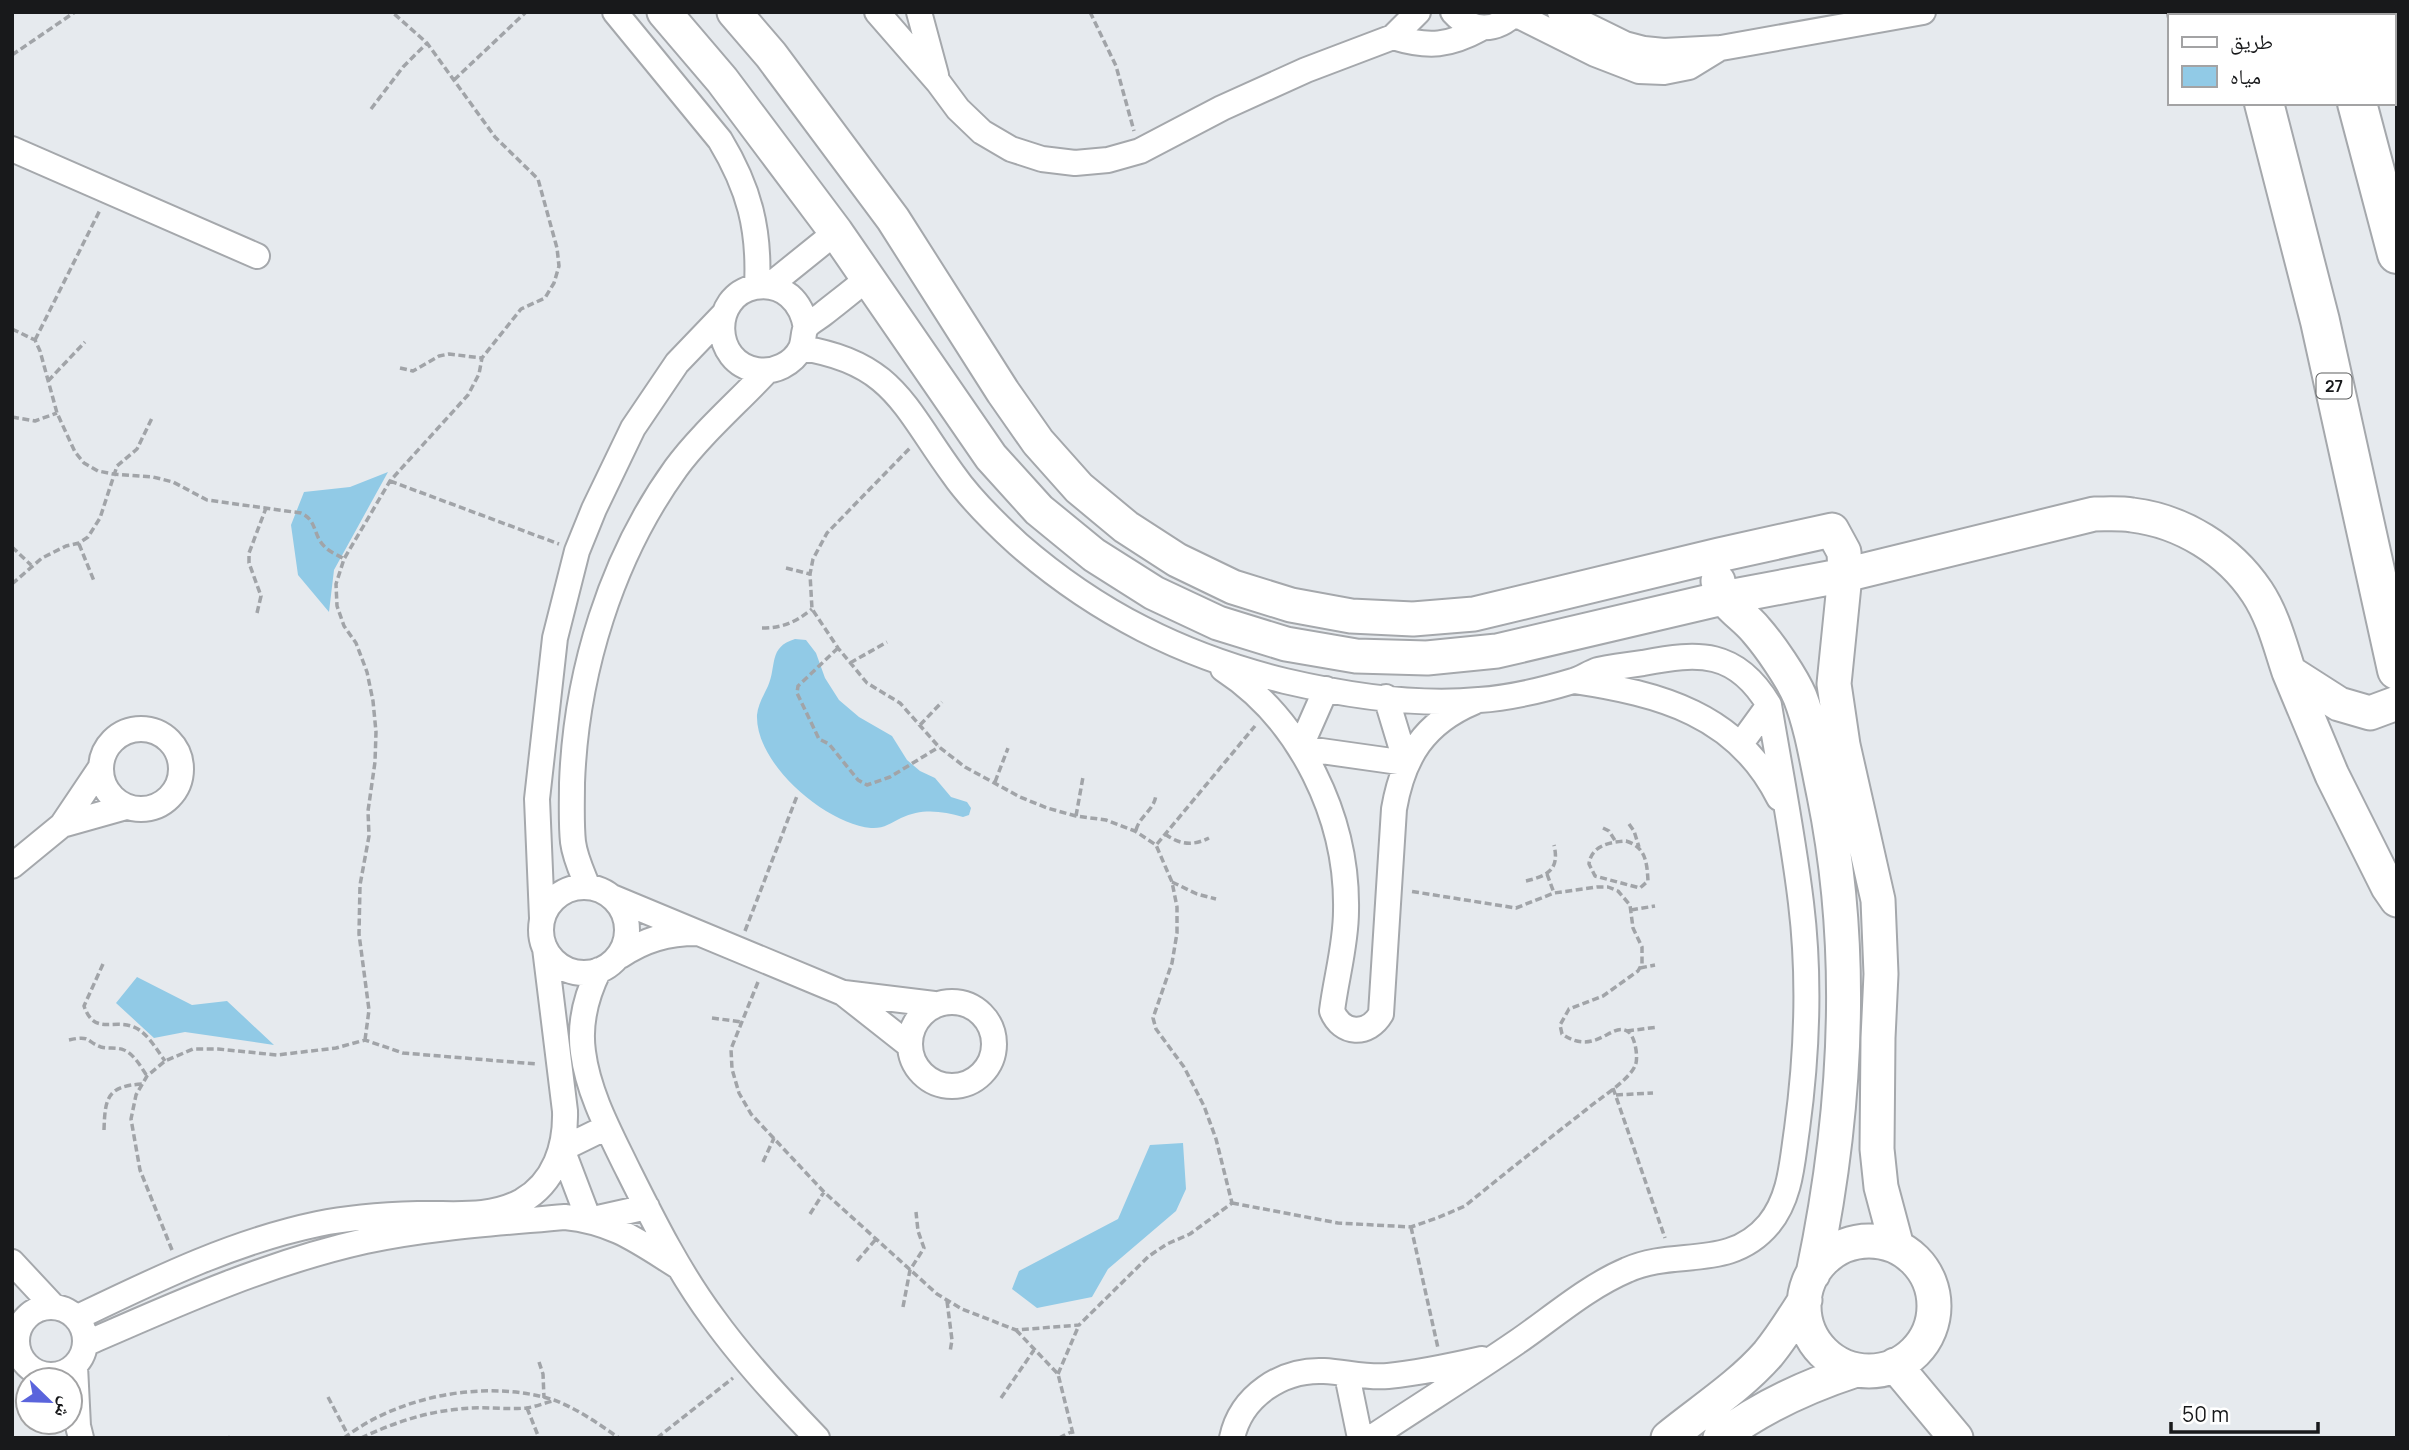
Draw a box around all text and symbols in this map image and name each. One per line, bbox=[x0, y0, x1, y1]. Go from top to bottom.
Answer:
legend bbox=[2168, 14, 2395, 105]
text: طريق bbox=[2230, 27, 2273, 55]
text: مياه bbox=[2230, 62, 2261, 90]
road number: 27 bbox=[2316, 374, 2352, 398]
north arrow bbox=[14, 1366, 84, 1436]
scale bar bbox=[2171, 1390, 2318, 1434]
text: ش bbox=[49, 1393, 81, 1422]
text: 50 m bbox=[2182, 1400, 2229, 1428]

